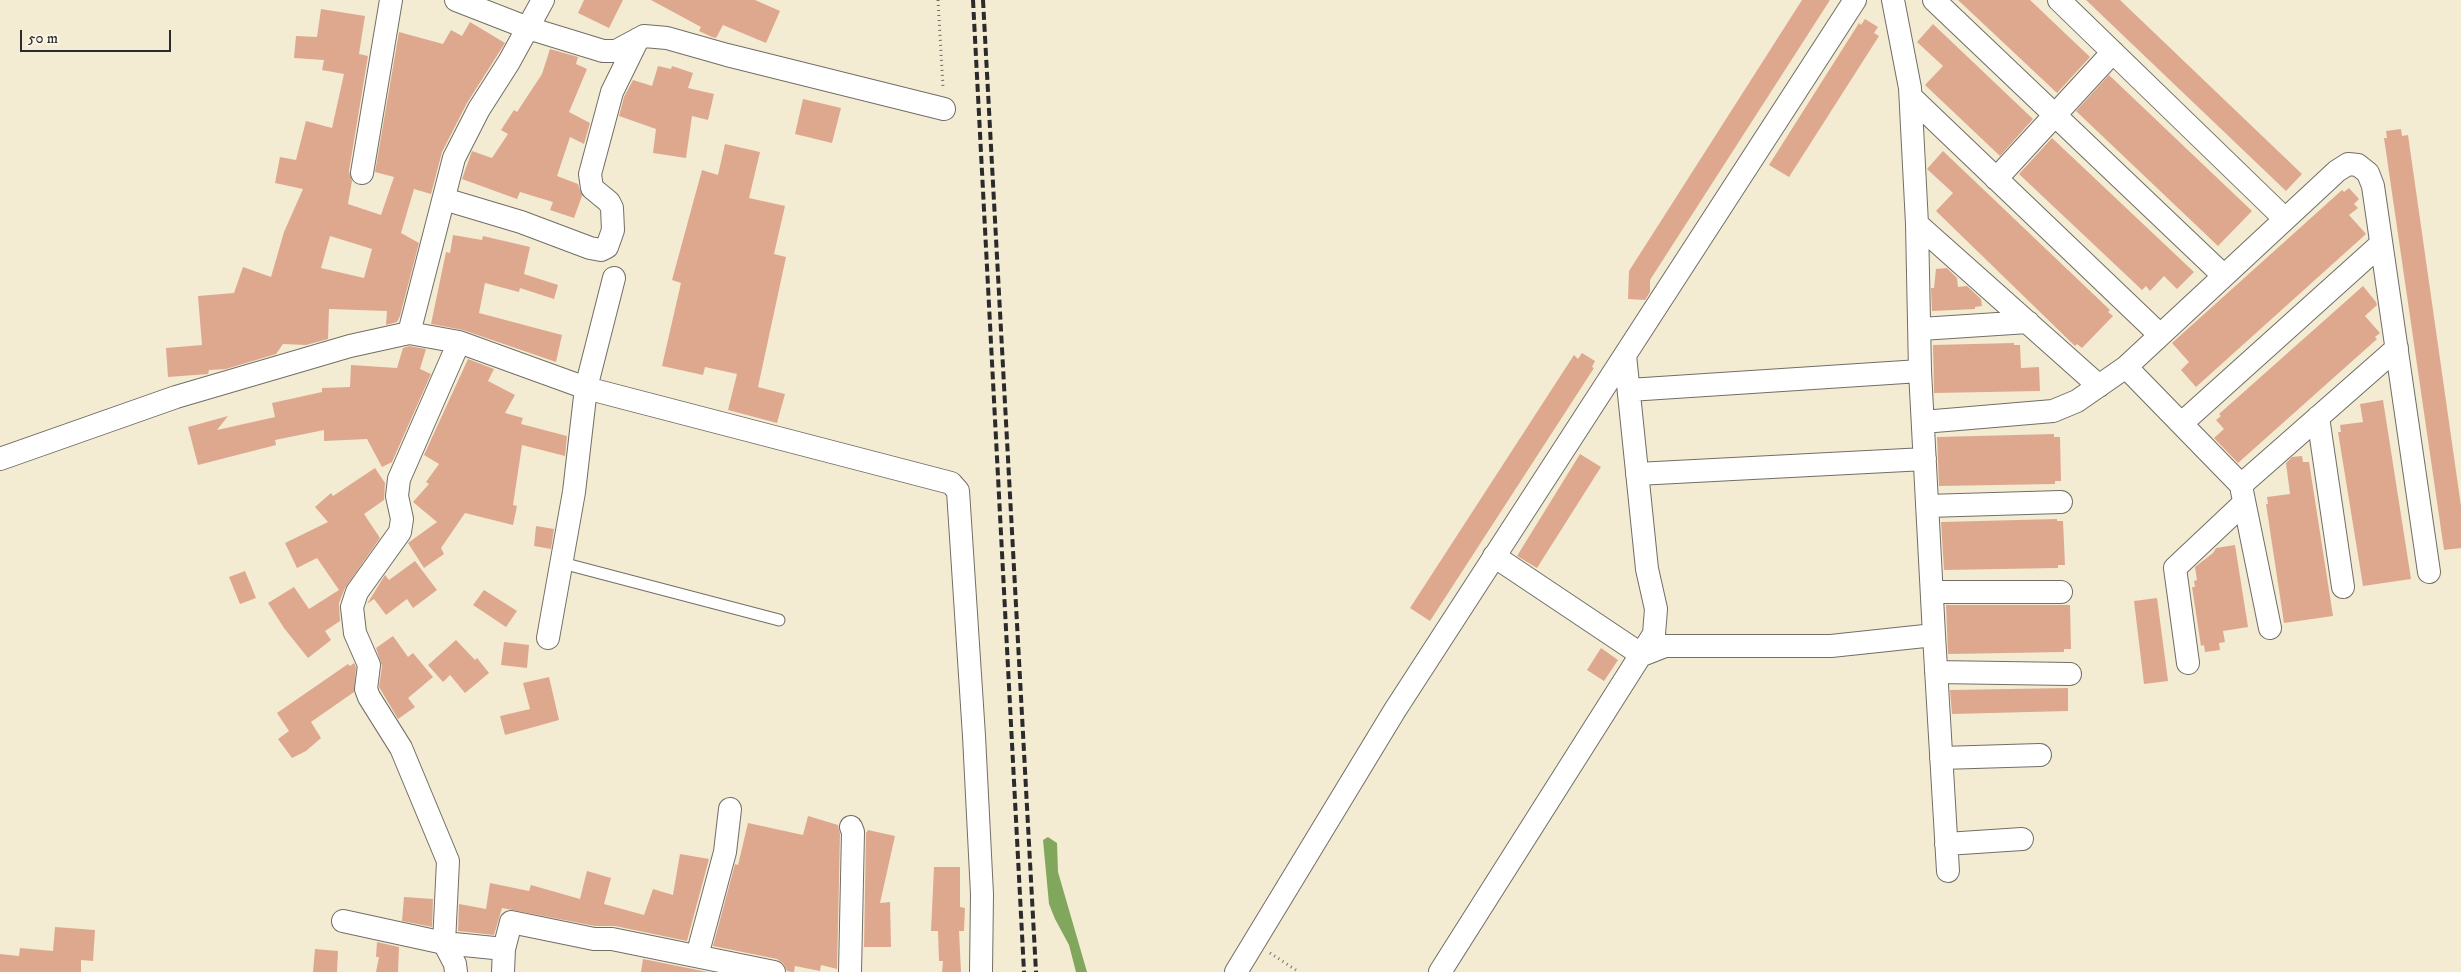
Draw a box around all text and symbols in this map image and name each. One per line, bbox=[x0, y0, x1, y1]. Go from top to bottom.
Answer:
scale bar bbox=[22, 20, 174, 52]
text: 50 m bbox=[28, 29, 58, 48]

